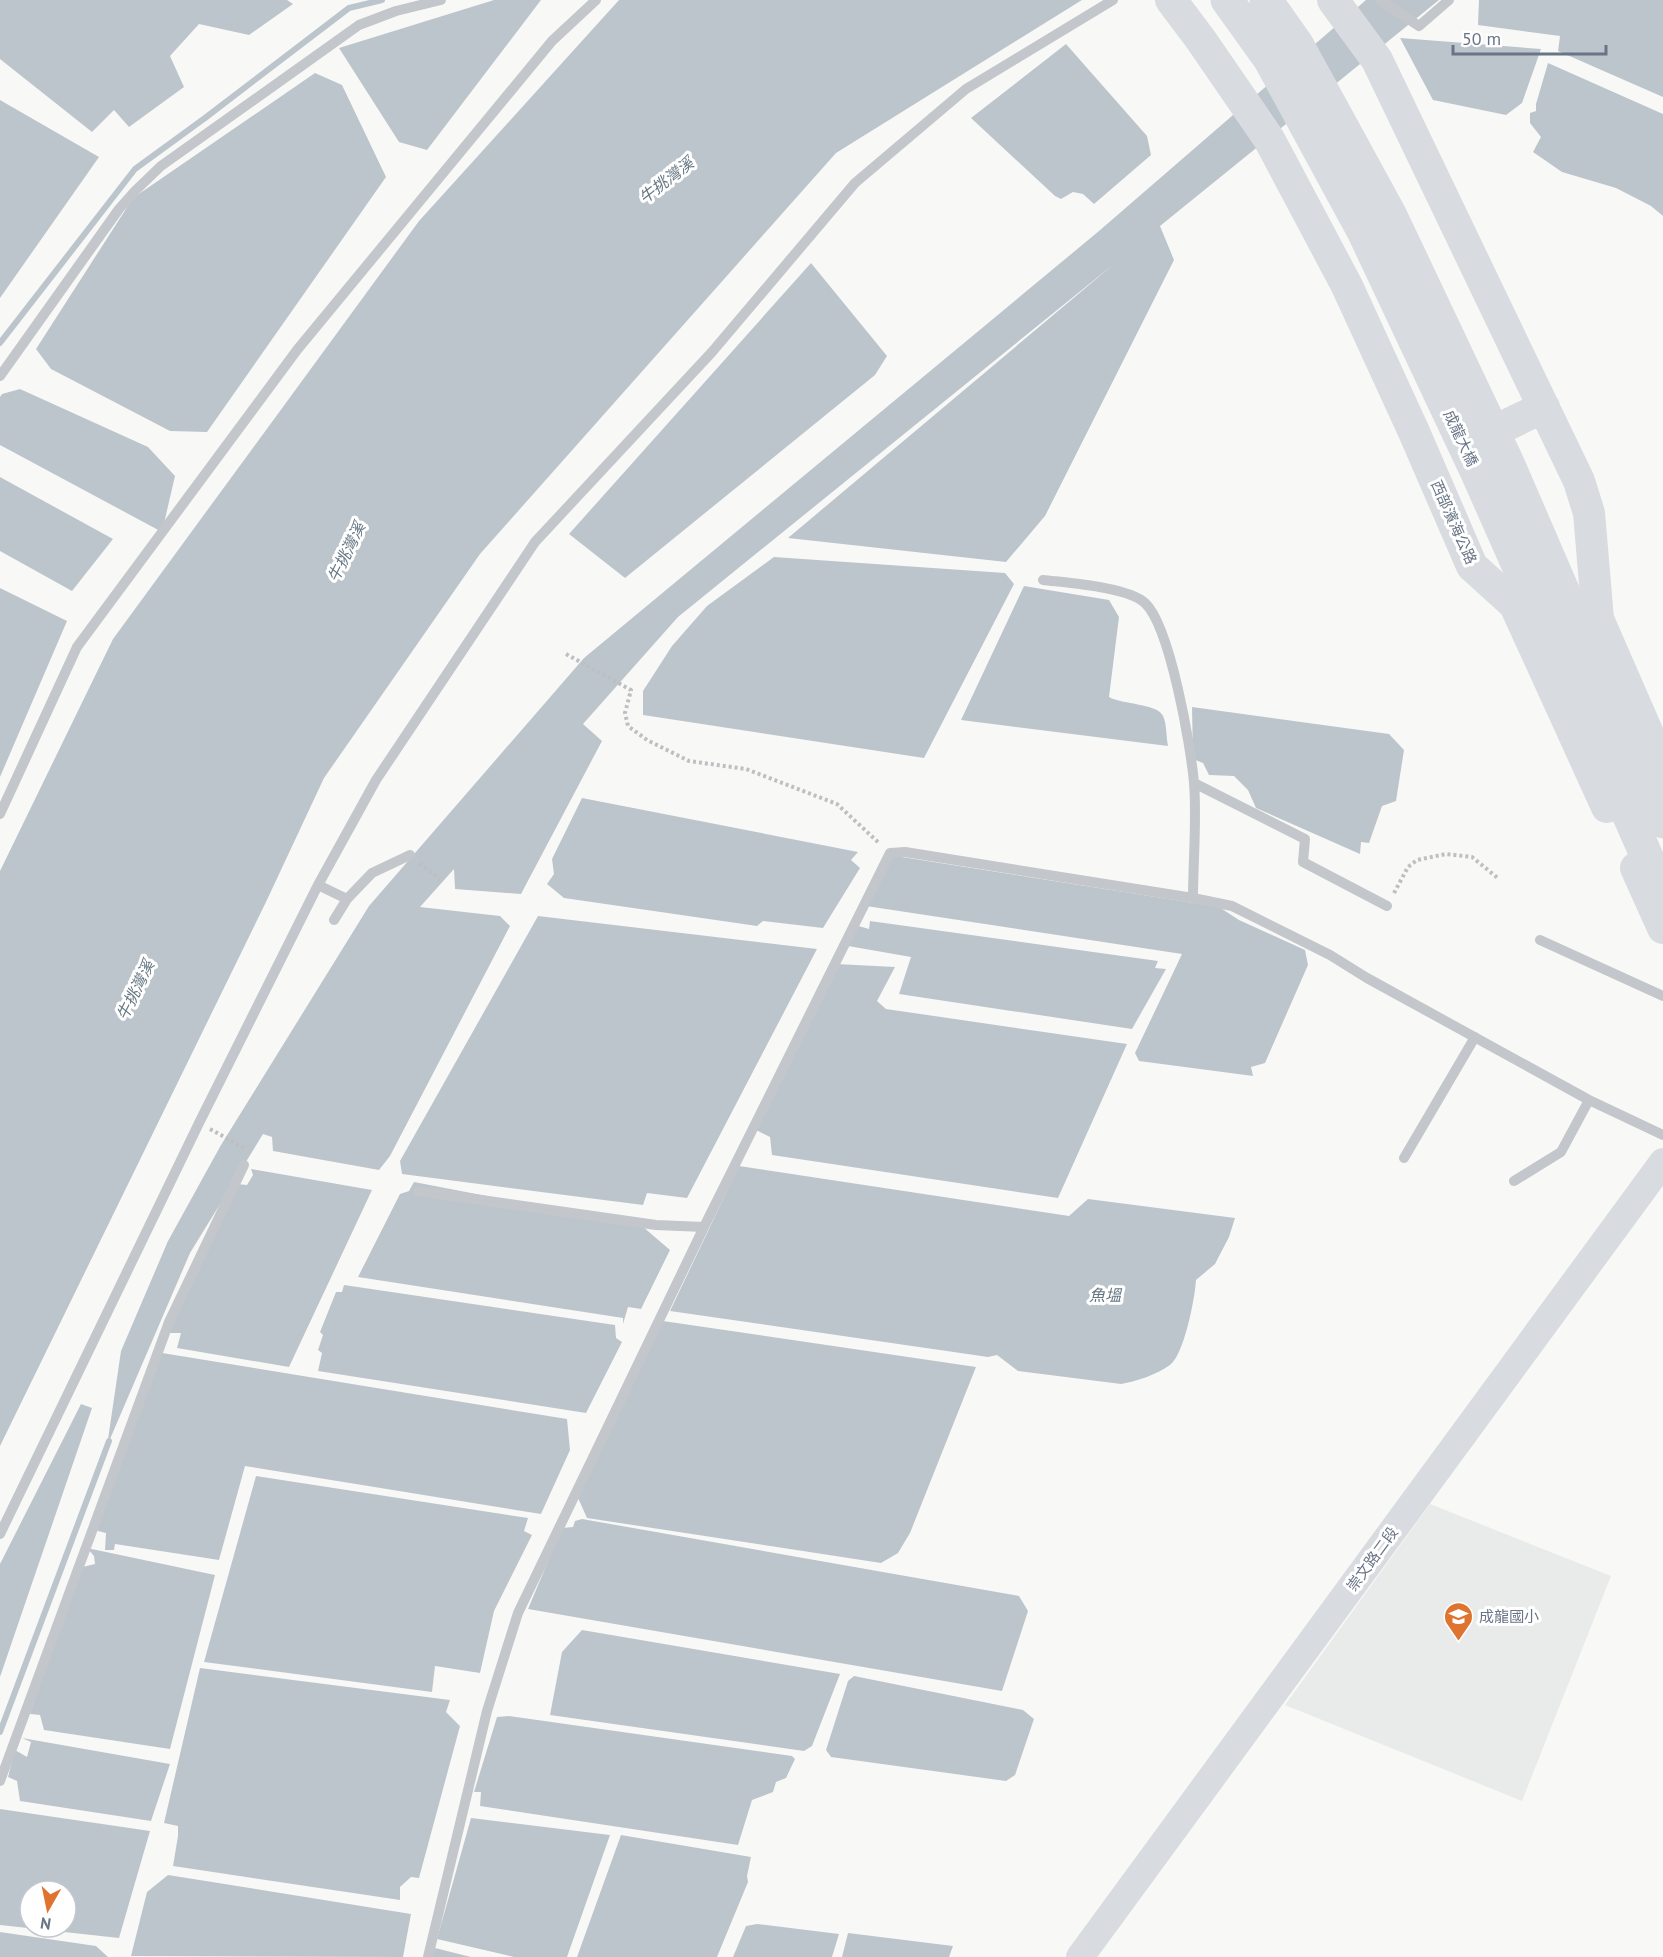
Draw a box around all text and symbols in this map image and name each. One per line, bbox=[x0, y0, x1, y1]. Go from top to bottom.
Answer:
scale bar bbox=[1453, 18, 1606, 56]
text: 50 m bbox=[1462, 27, 1501, 50]
water label: 牛挑灣溪 bbox=[635, 151, 699, 208]
street label: 成龍大橋 bbox=[1440, 407, 1482, 469]
street label: 西部濱海公路 bbox=[1427, 477, 1481, 567]
water label: 牛挑灣溪 bbox=[323, 517, 370, 585]
water label: 牛挑灣溪 bbox=[112, 955, 159, 1023]
water label: 魚塭 bbox=[1089, 1285, 1123, 1305]
street label: 崇文路二段 bbox=[1342, 1523, 1402, 1595]
school or university icon: 成龍國小 bbox=[1442, 1600, 1474, 1642]
place label: 成龍國小 bbox=[1479, 1607, 1539, 1626]
north arrow bbox=[18, 1879, 78, 1939]
text: N bbox=[39, 1913, 52, 1935]

